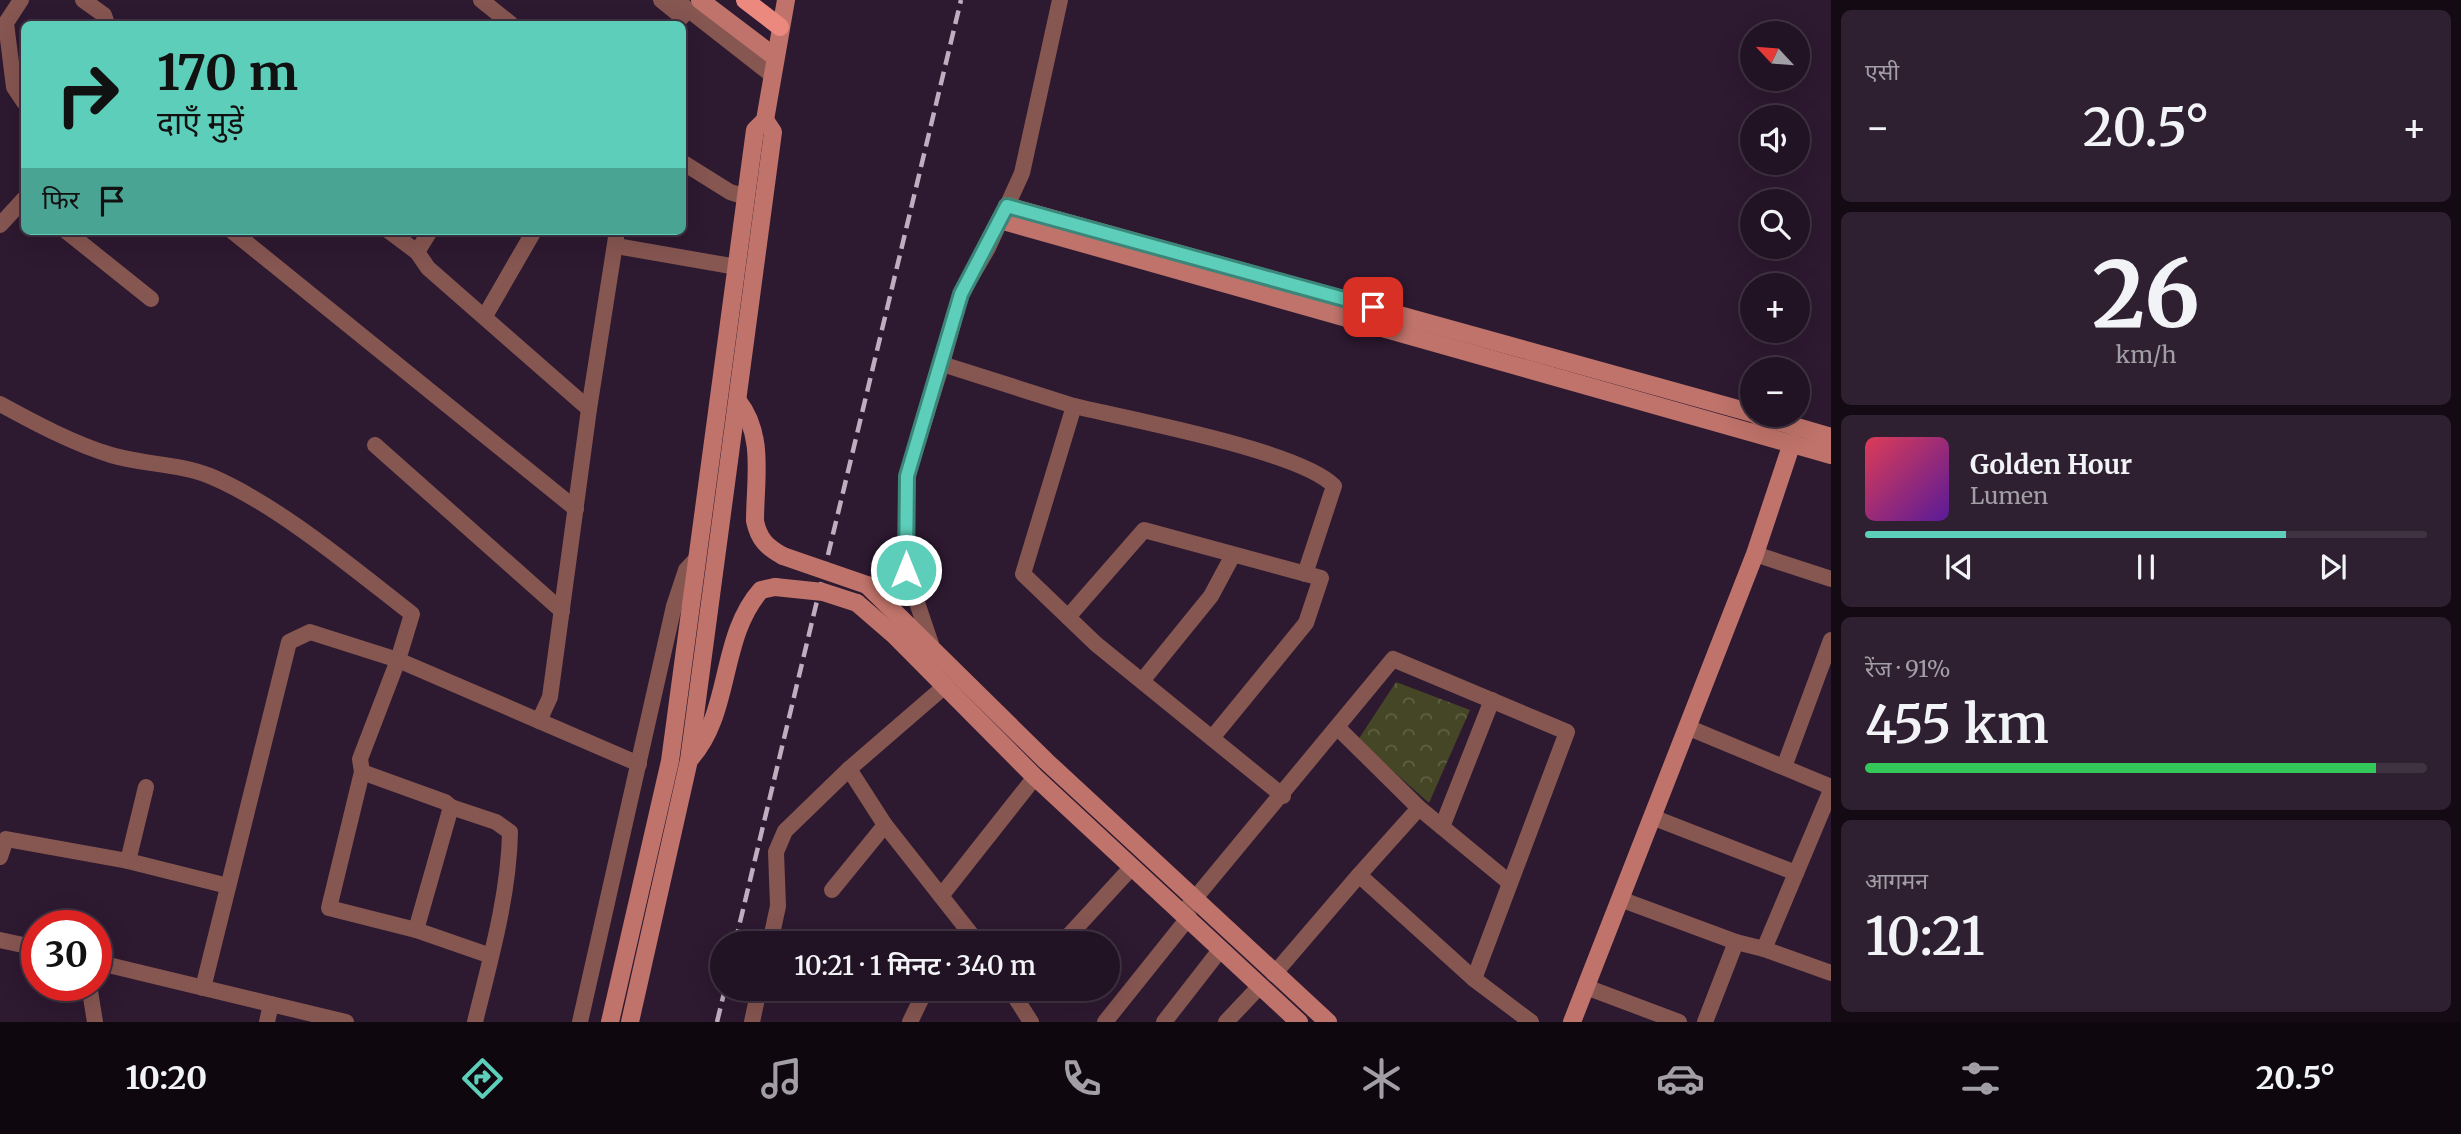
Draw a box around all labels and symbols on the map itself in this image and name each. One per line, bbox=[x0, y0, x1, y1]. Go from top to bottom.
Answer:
north arrow bbox=[1740, 21, 1810, 91]
pin bbox=[1343, 277, 1403, 337]
position arrow bbox=[869, 533, 943, 607]
speed limit sign: 30 bbox=[21, 910, 112, 1001]

